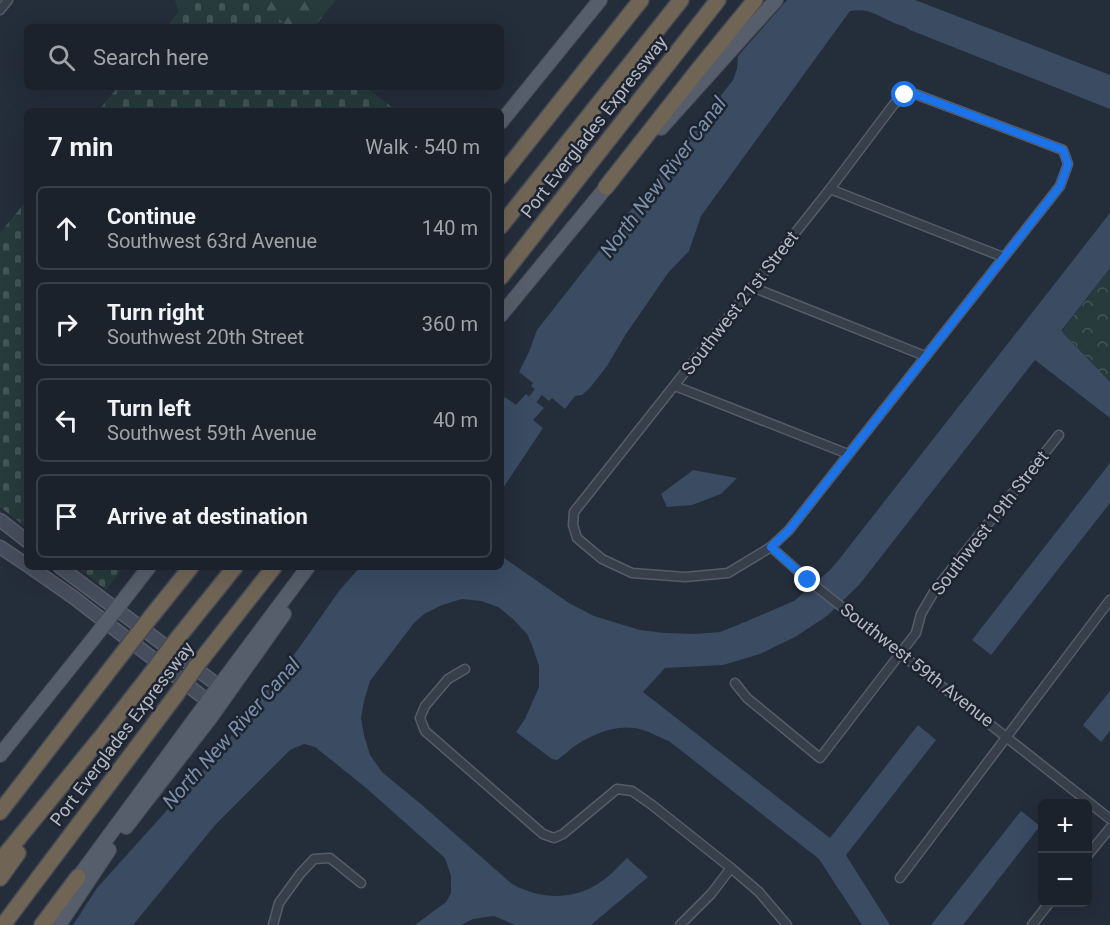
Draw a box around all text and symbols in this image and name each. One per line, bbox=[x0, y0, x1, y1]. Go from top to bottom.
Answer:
search box bbox=[24, 24, 504, 90]
street label: Port Everglades Expressway bbox=[516, 31, 672, 222]
icon: search bbox=[45, 41, 78, 74]
text: Search here bbox=[93, 45, 209, 70]
route start bbox=[891, 81, 917, 107]
water label: North New River Canal bbox=[595, 92, 731, 262]
text: 7 min bbox=[48, 132, 113, 162]
text: Walk · 540 m bbox=[365, 135, 480, 159]
text: Continue bbox=[107, 204, 196, 229]
icon: ahead bbox=[50, 212, 83, 245]
text: 140 m bbox=[422, 216, 478, 240]
street label: Southwest 21st Street bbox=[677, 227, 802, 379]
text: Southwest 63rd Avenue bbox=[107, 229, 317, 253]
text: Turn right bbox=[107, 300, 204, 325]
icon: right bbox=[50, 308, 83, 341]
text: 360 m bbox=[422, 312, 478, 336]
text: Southwest 20th Street bbox=[107, 325, 304, 349]
text: Turn left bbox=[107, 396, 191, 421]
icon: left bbox=[50, 404, 83, 437]
text: 40 m bbox=[433, 408, 478, 432]
text: Southwest 59th Avenue bbox=[107, 421, 317, 445]
street label: Southwest 19th Street bbox=[927, 446, 1053, 599]
icon: arrive bbox=[50, 500, 83, 533]
text: Arrive at destination bbox=[107, 504, 308, 529]
route end bbox=[794, 566, 820, 592]
street label: Southwest 59th Avenue bbox=[836, 598, 998, 731]
street label: Port Everglades Expressway bbox=[45, 637, 198, 830]
water label: North New River Canal bbox=[157, 653, 305, 813]
map controls bbox=[1038, 799, 1092, 907]
button: + bbox=[1038, 799, 1092, 853]
button: − bbox=[1038, 853, 1092, 907]

